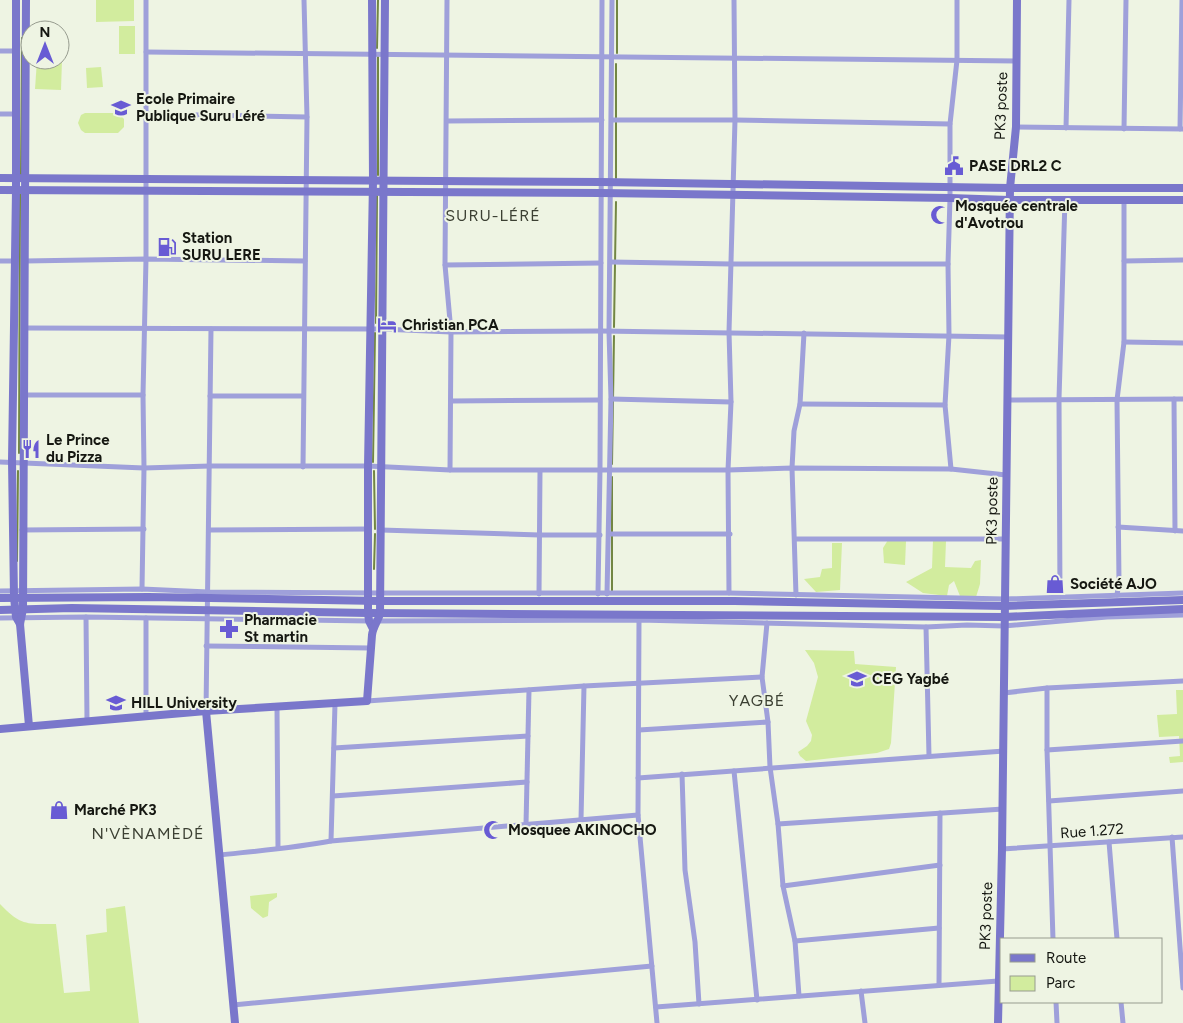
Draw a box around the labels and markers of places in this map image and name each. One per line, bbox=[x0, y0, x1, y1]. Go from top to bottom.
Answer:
place label: Ecole Primaire Publique Suru Léré bbox=[136, 90, 266, 125]
school or university icon: Ecole Primaire Publique Suru Léré bbox=[110, 97, 132, 119]
public building icon: PASE DRL2 C bbox=[943, 155, 965, 177]
place label: PASE DRL2 C bbox=[969, 157, 1062, 175]
place label: Mosquée centrale d'Avotrou bbox=[955, 197, 1079, 232]
mosque icon: Mosquée centrale d'Avotrou bbox=[929, 204, 951, 226]
place label: Station SURU LERE bbox=[182, 229, 261, 264]
fuel station icon: Station SURU LERE bbox=[156, 236, 178, 258]
hotel icon: Christian PCA bbox=[376, 314, 398, 336]
place label: Christian PCA bbox=[402, 316, 499, 334]
place label: Le Prince du Pizza bbox=[46, 431, 110, 466]
restaurant icon: Le Prince du Pizza bbox=[20, 438, 42, 460]
shop icon: Société AJO bbox=[1044, 573, 1066, 595]
place label: Société AJO bbox=[1070, 575, 1157, 593]
place label: Pharmacie St martin bbox=[244, 611, 317, 646]
pharmacy icon: Pharmacie St martin bbox=[218, 618, 240, 640]
school or university icon: CEG Yagbé bbox=[846, 668, 868, 690]
place label: CEG Yagbé bbox=[872, 670, 950, 688]
school or university icon: HILL University bbox=[105, 692, 127, 714]
place label: HILL University bbox=[131, 694, 237, 712]
shop icon: Marché PK3 bbox=[48, 799, 70, 821]
place label: Marché PK3 bbox=[74, 801, 157, 819]
mosque icon: Mosquee AKINOCHO bbox=[482, 819, 504, 841]
place label: Mosquee AKINOCHO bbox=[508, 821, 657, 839]

